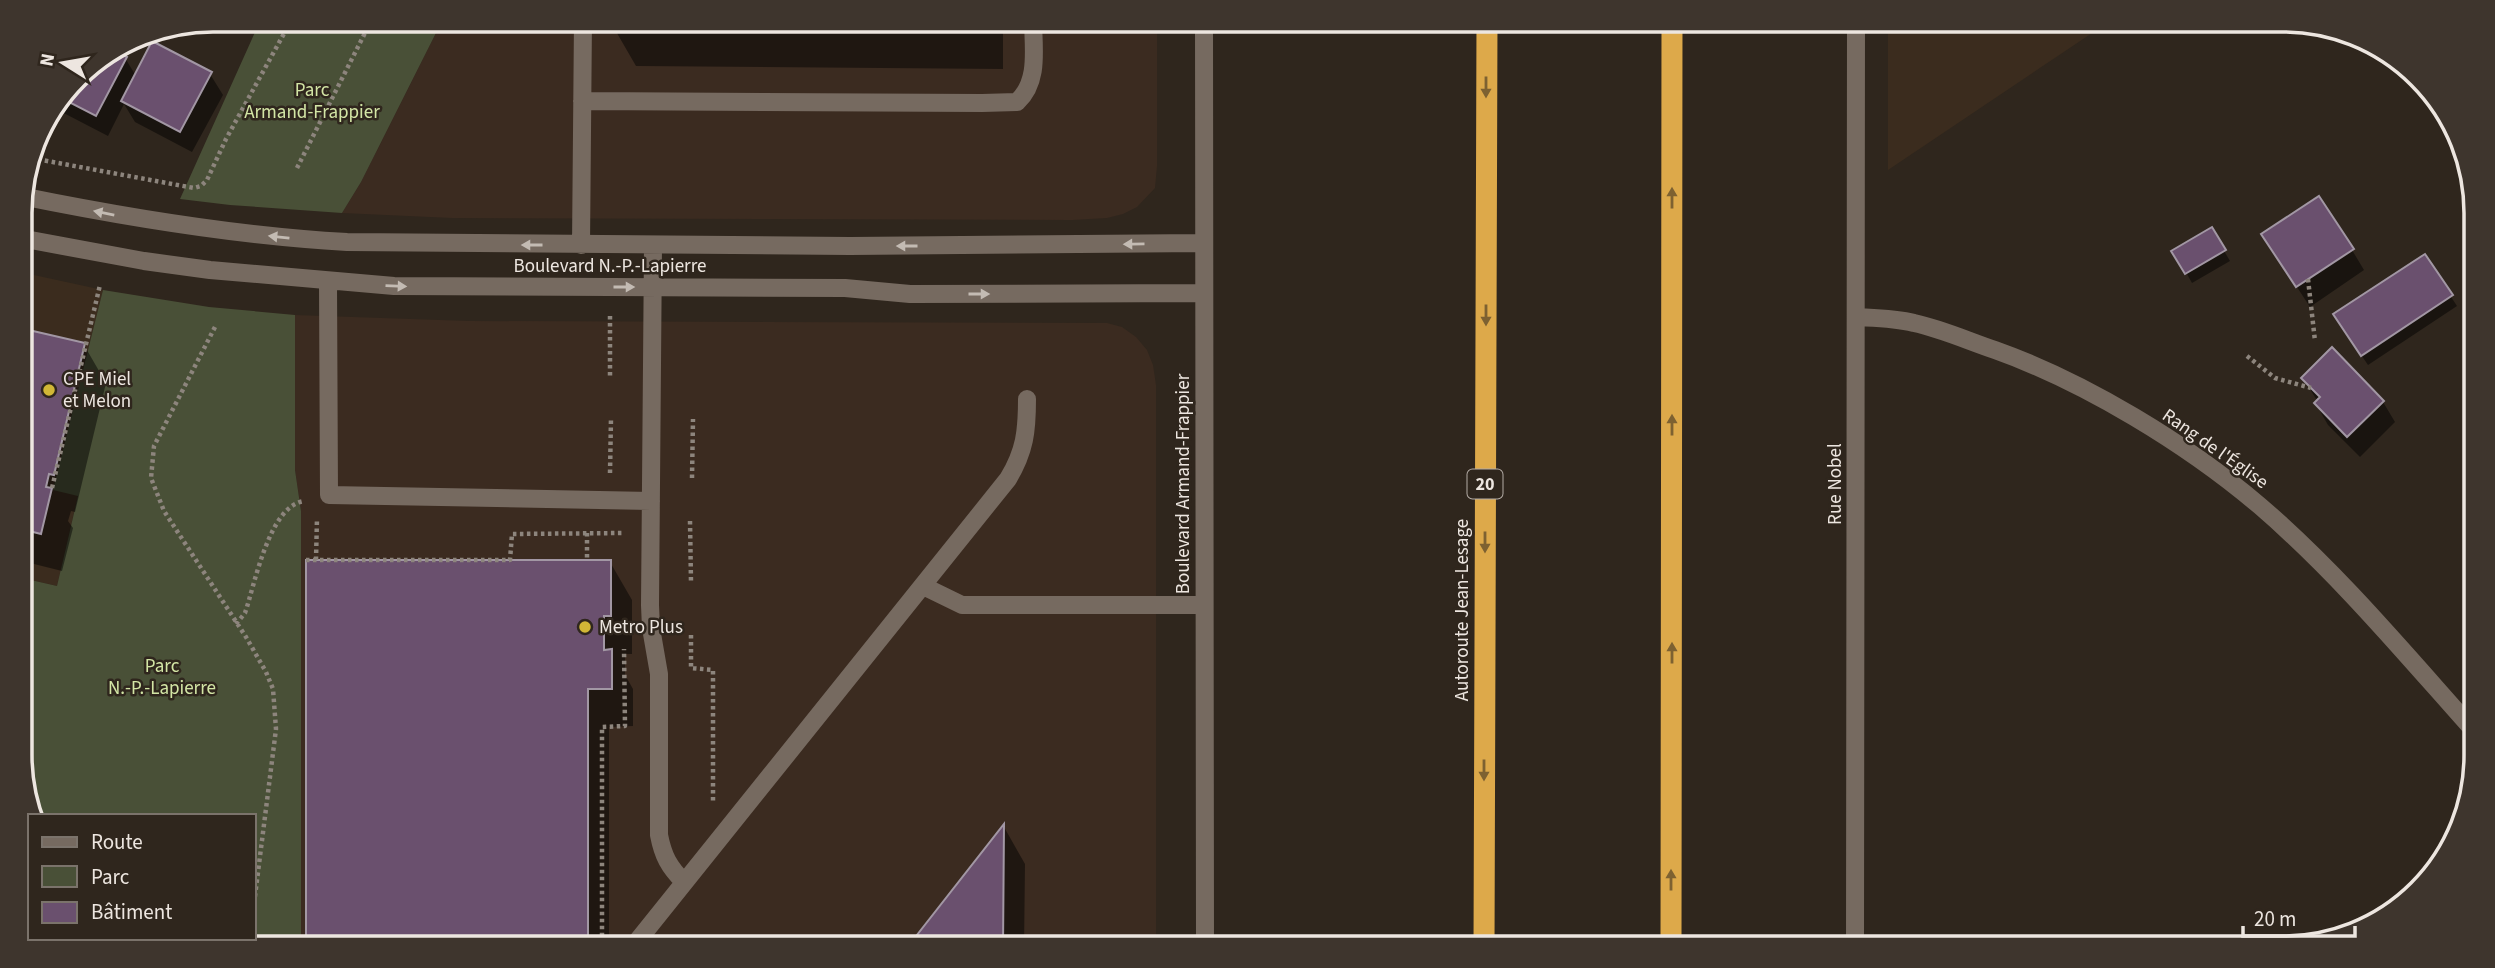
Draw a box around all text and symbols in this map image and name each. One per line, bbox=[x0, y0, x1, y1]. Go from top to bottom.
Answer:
north arrow bbox=[28, 28, 98, 98]
text: N bbox=[33, 51, 62, 69]
park label: Parc Armand-Frappier bbox=[244, 77, 380, 126]
one-way arrow bbox=[1480, 77, 1492, 99]
one-way arrow bbox=[1666, 186, 1678, 208]
one-way arrow bbox=[93, 207, 115, 218]
one-way arrow bbox=[268, 232, 290, 243]
one-way arrow bbox=[521, 239, 543, 251]
one-way arrow bbox=[1123, 239, 1145, 250]
one-way arrow bbox=[896, 240, 918, 252]
street label: Boulevard N.-P.-Lapierre bbox=[513, 253, 707, 280]
one-way arrow bbox=[386, 280, 408, 291]
one-way arrow bbox=[613, 281, 635, 293]
one-way arrow bbox=[968, 288, 990, 300]
one-way arrow bbox=[1480, 304, 1492, 326]
place label: CPE Miel et Melon bbox=[63, 366, 131, 415]
street label: Boulevard Armand-Frappier bbox=[1170, 373, 1197, 594]
marker: CPE Miel et Melon bbox=[41, 382, 57, 398]
street label: Rang de l'Église bbox=[2156, 402, 2274, 496]
one-way arrow bbox=[1666, 414, 1678, 436]
street label: Rue Nobel bbox=[1822, 443, 1849, 525]
road number: 20 bbox=[1468, 470, 1502, 498]
street label: Autoroute Jean-Lesage bbox=[1449, 519, 1476, 701]
one-way arrow bbox=[1479, 532, 1491, 554]
place label: Metro Plus bbox=[599, 614, 683, 641]
marker: Metro Plus bbox=[577, 619, 593, 635]
one-way arrow bbox=[1666, 641, 1678, 663]
park label: Parc N.-P.-Lapierre bbox=[108, 653, 216, 702]
one-way arrow bbox=[1478, 759, 1490, 781]
legend bbox=[28, 814, 256, 940]
text: Route bbox=[91, 827, 143, 857]
text: Parc bbox=[91, 862, 130, 892]
one-way arrow bbox=[1665, 869, 1677, 891]
scale bar bbox=[2243, 894, 2355, 938]
text: Bâtiment bbox=[91, 897, 172, 927]
text: 20 m bbox=[2254, 904, 2296, 934]

